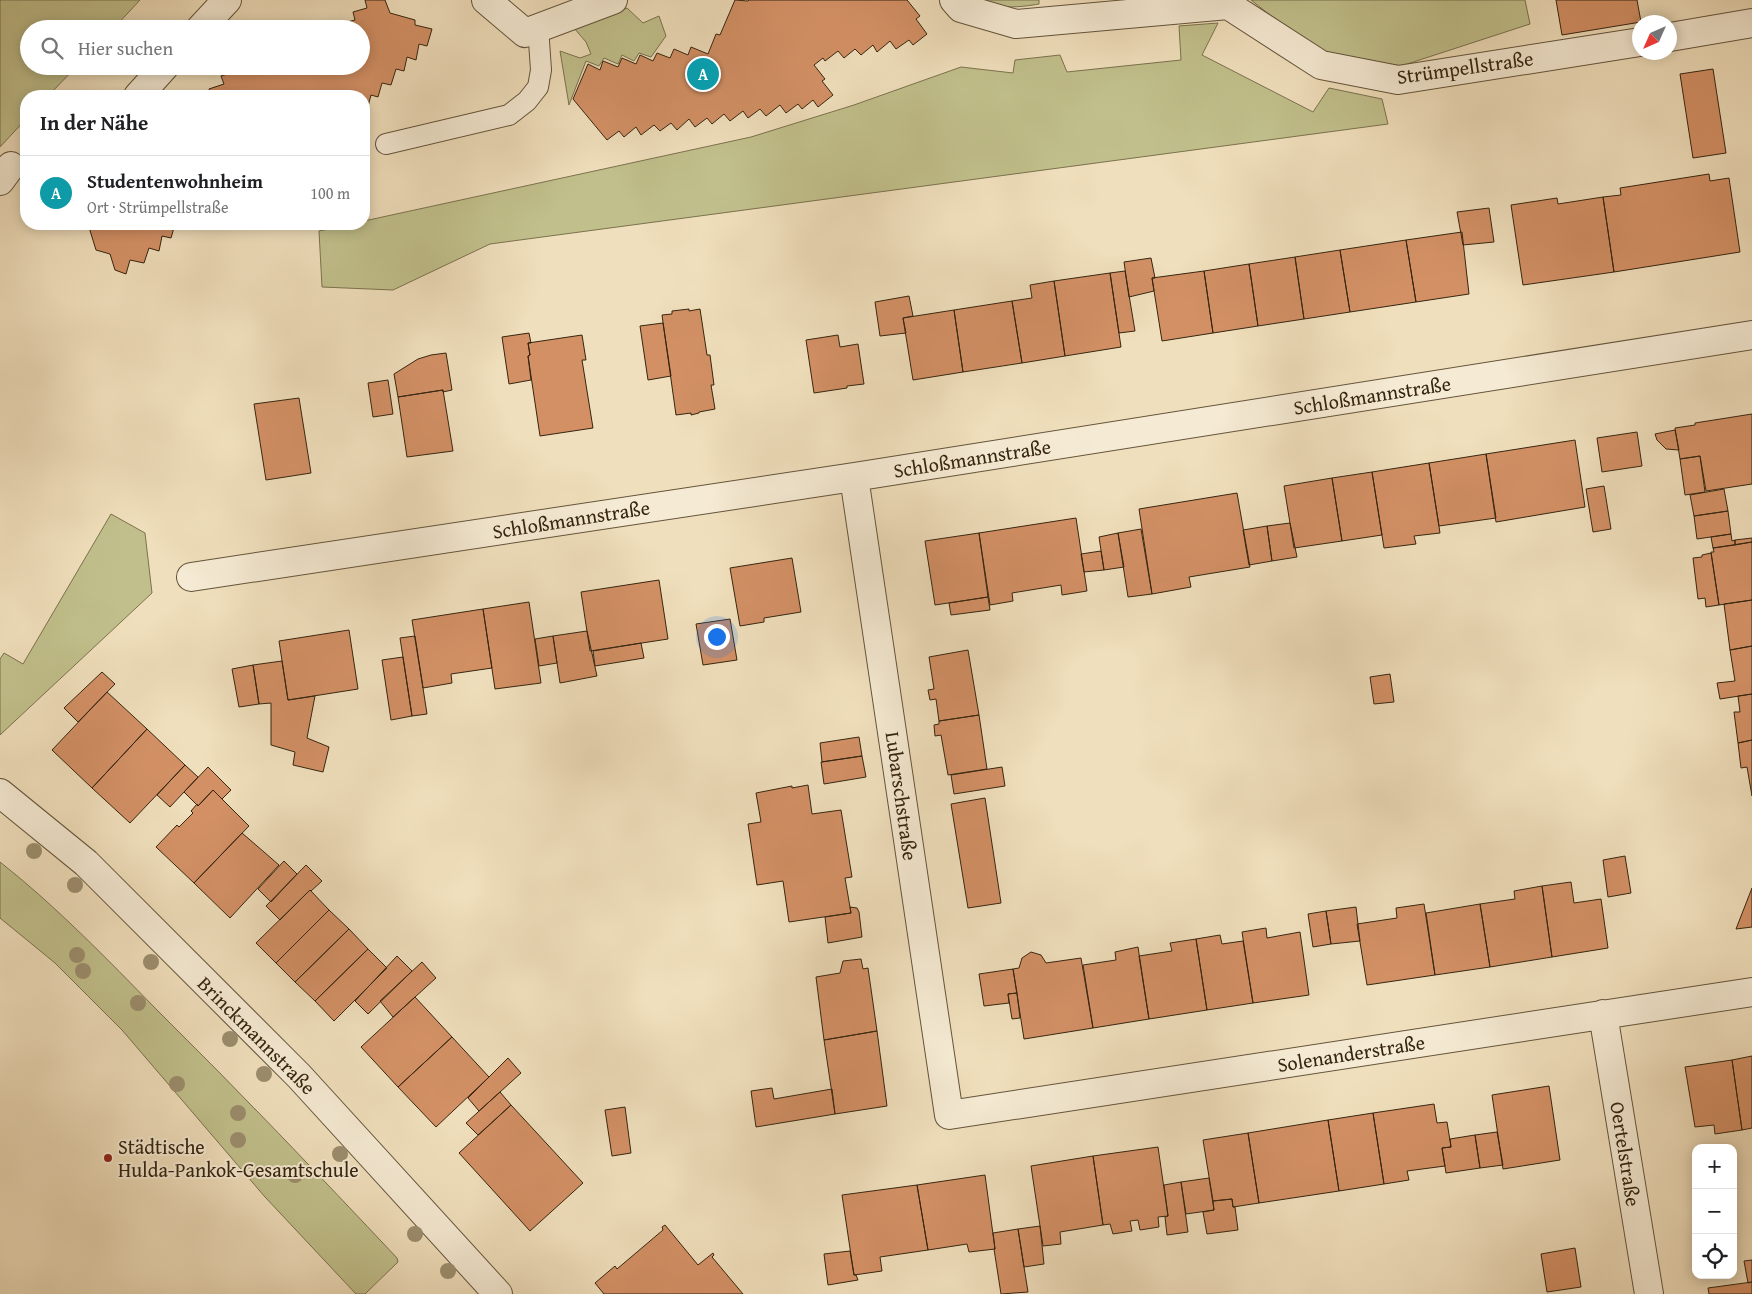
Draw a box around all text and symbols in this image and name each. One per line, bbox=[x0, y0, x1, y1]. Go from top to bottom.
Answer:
north arrow bbox=[1632, 15, 1677, 60]
search box bbox=[20, 20, 370, 75]
icon: search bbox=[38, 34, 66, 62]
text: Hier suchen bbox=[78, 34, 173, 62]
street label: Strümpellstraße bbox=[1395, 43, 1535, 91]
pin: A bbox=[687, 55, 719, 93]
text: In der Nähe bbox=[40, 107, 148, 138]
text: Studentenwohnheim bbox=[87, 167, 263, 195]
text: A bbox=[51, 181, 61, 205]
text: 100 m bbox=[310, 181, 350, 205]
text: Ort · Strümpellstraße bbox=[87, 195, 228, 219]
street label: Schloßmannstraße bbox=[1291, 368, 1453, 422]
street label: Schloßmannstraße bbox=[891, 431, 1053, 485]
street label: Schloßmannstraße bbox=[490, 492, 652, 546]
your location bbox=[704, 624, 730, 650]
street label: Lubarschstraße bbox=[879, 730, 925, 862]
street label: Brinckmannstraße bbox=[191, 969, 323, 1101]
street label: Solenanderstraße bbox=[1275, 1027, 1427, 1079]
street label: Oertelstraße bbox=[1603, 1100, 1649, 1208]
place label: Städtische Hulda-Pankok-Gesamtschule bbox=[118, 1132, 359, 1184]
map controls bbox=[1692, 1144, 1737, 1279]
button: + bbox=[1692, 1144, 1737, 1189]
marker: Städtische Hulda-Pankok-Gesamtschule bbox=[102, 1152, 114, 1164]
button: − bbox=[1692, 1189, 1737, 1234]
button: locate bbox=[1692, 1234, 1737, 1279]

